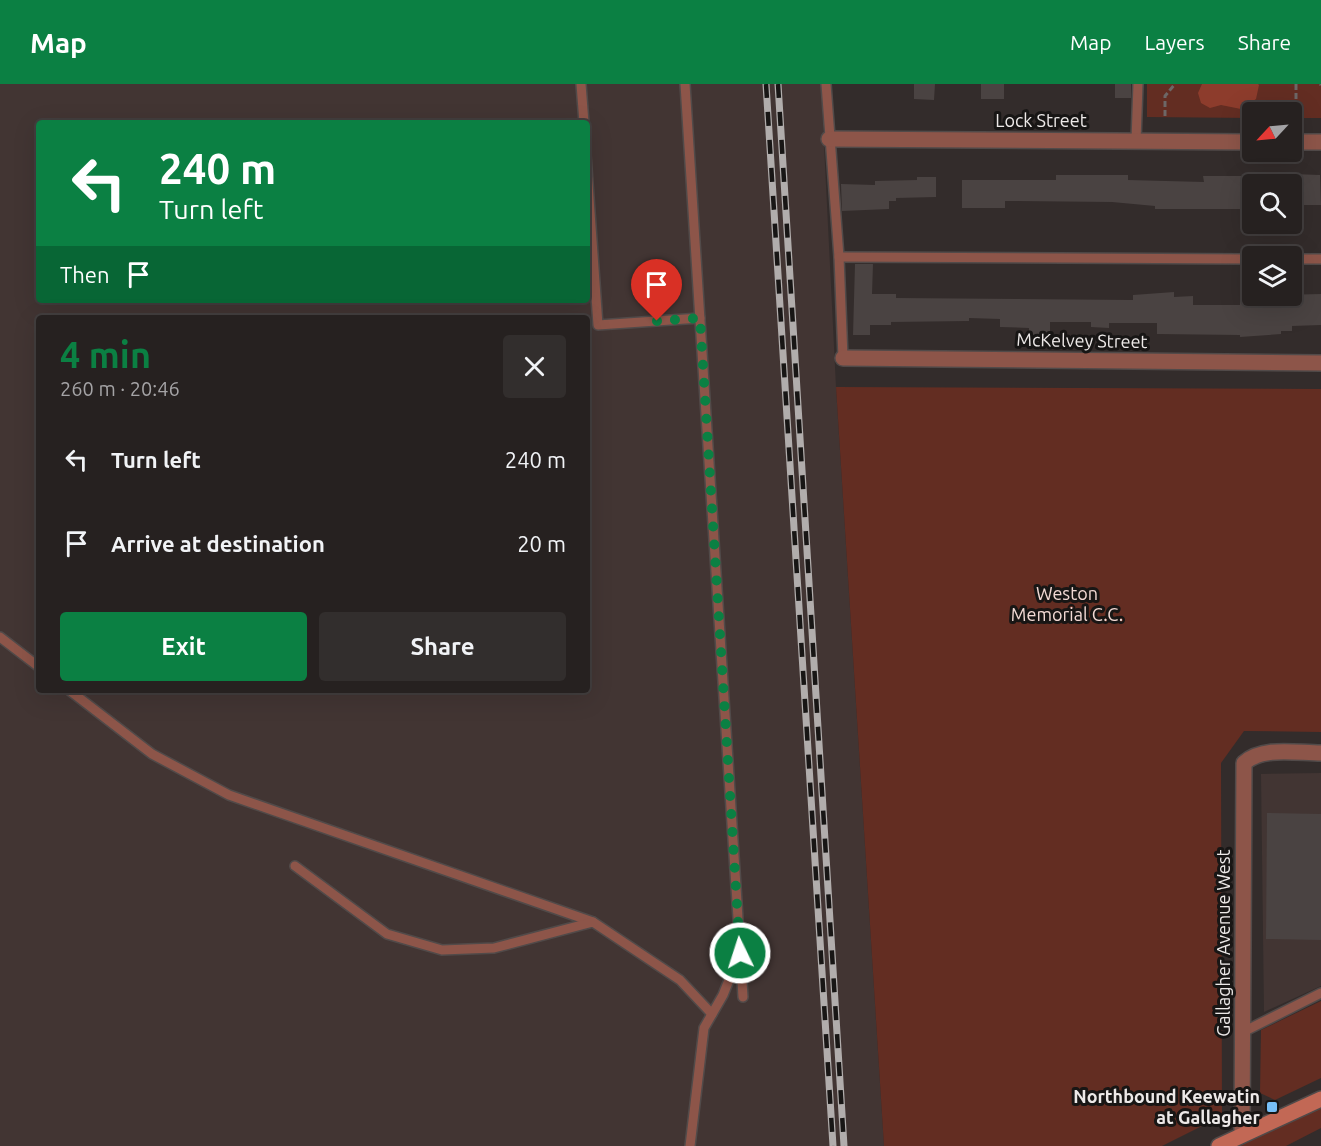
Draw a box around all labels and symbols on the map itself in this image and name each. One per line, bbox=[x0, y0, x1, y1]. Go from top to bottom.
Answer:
north arrow bbox=[1242, 102, 1302, 162]
street label: Lock Street bbox=[995, 110, 1087, 130]
pin bbox=[631, 259, 682, 321]
street label: McKelvey Street bbox=[1016, 329, 1148, 351]
park label: Weston Memorial C.C. bbox=[1011, 583, 1123, 624]
street label: Gallagher Avenue West bbox=[1213, 849, 1233, 1037]
position arrow bbox=[708, 921, 772, 985]
place label: Northbound Keewatin at Gallagher bbox=[1073, 1086, 1261, 1127]
marker: Northbound Keewatin at Gallagher bbox=[1265, 1100, 1279, 1114]

